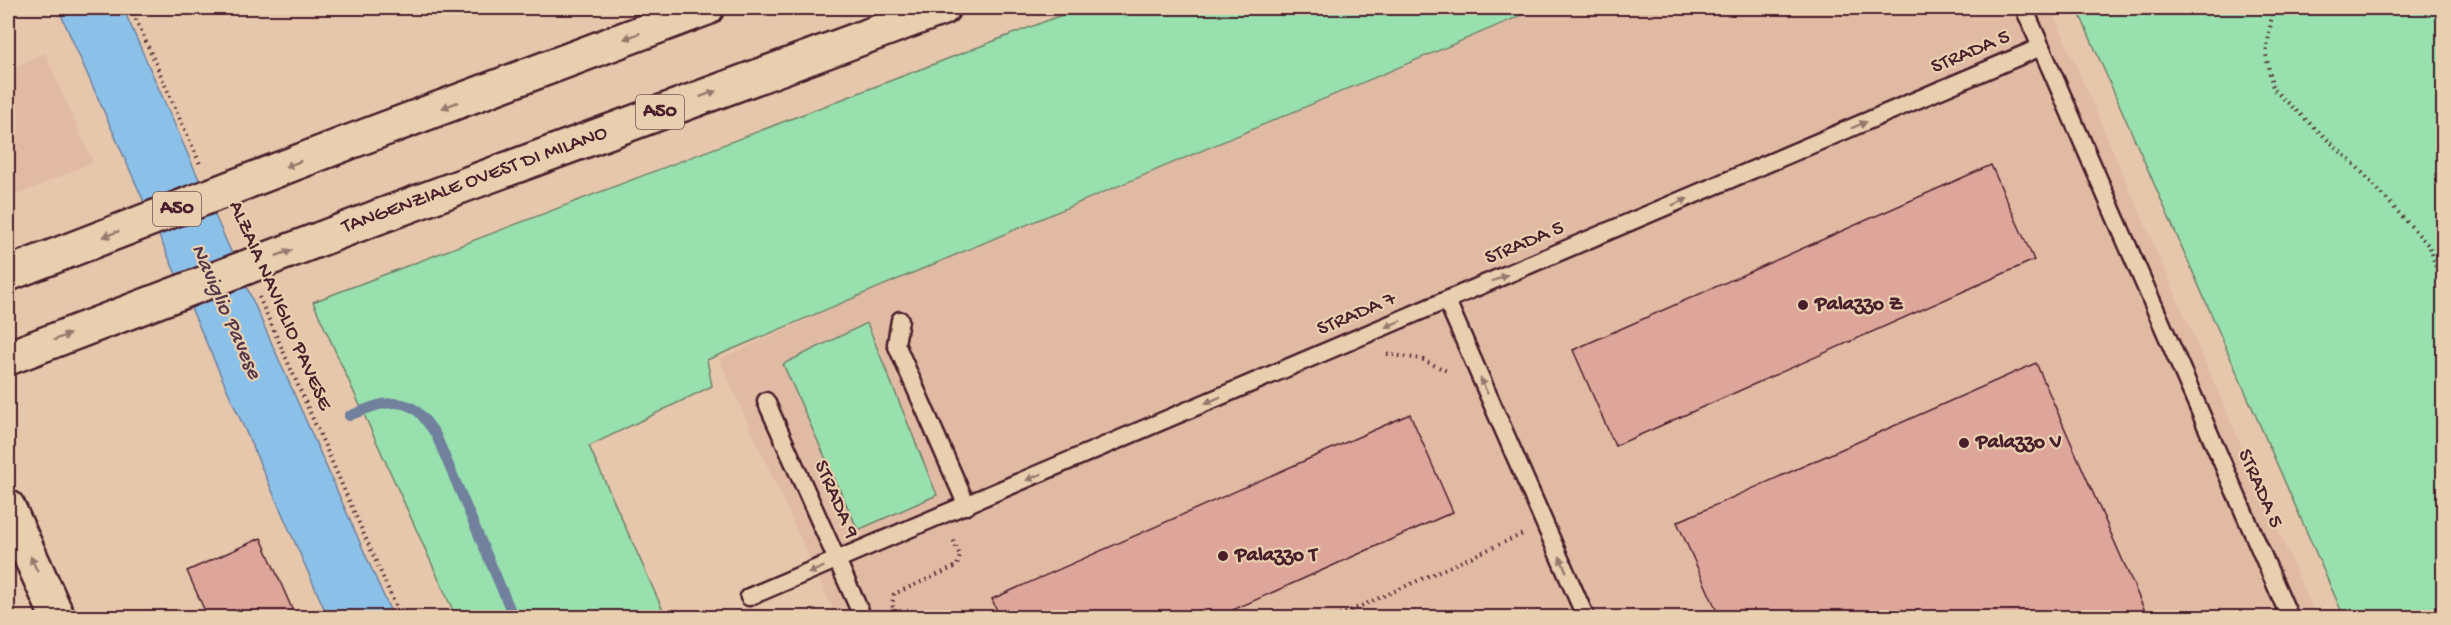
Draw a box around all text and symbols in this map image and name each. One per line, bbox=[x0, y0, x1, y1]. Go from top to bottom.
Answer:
street label: STRADA 5 bbox=[1928, 25, 2014, 81]
one-way arrow bbox=[623, 31, 641, 41]
one-way arrow bbox=[700, 89, 718, 99]
road number: A50 bbox=[636, 95, 684, 129]
one-way arrow bbox=[441, 100, 459, 110]
one-way arrow bbox=[1850, 120, 1868, 129]
street label: TANGENZIALE OVEST DI MILANO bbox=[338, 121, 612, 241]
one-way arrow bbox=[283, 160, 301, 170]
road number: A50 bbox=[153, 192, 201, 226]
street label: ALZAIA NAVIGLIO PAVESE bbox=[222, 197, 337, 415]
one-way arrow bbox=[1671, 197, 1689, 207]
street label: STRADA 5 bbox=[1482, 216, 1568, 272]
one-way arrow bbox=[101, 230, 119, 240]
water label: Naviglio Pavese bbox=[184, 241, 267, 385]
one-way arrow bbox=[275, 247, 293, 257]
one-way arrow bbox=[1492, 274, 1509, 283]
street label: STRADA 7 bbox=[1314, 287, 1401, 343]
place label: Palazzo Z bbox=[1814, 293, 1904, 318]
marker: Palazzo Z bbox=[1796, 298, 1810, 312]
one-way arrow bbox=[1383, 319, 1401, 329]
one-way arrow bbox=[53, 331, 71, 341]
one-way arrow bbox=[1479, 377, 1488, 394]
one-way arrow bbox=[1205, 396, 1222, 405]
place label: Palazzo V bbox=[1975, 431, 2062, 456]
marker: Palazzo V bbox=[1957, 436, 1971, 450]
street label: STRADA 5 bbox=[2231, 446, 2287, 532]
street label: STRADA 9 bbox=[807, 457, 863, 543]
one-way arrow bbox=[1025, 473, 1043, 482]
place label: Palazzo T bbox=[1234, 544, 1319, 569]
marker: Palazzo T bbox=[1216, 549, 1230, 563]
one-way arrow bbox=[1557, 555, 1567, 573]
one-way arrow bbox=[29, 556, 38, 573]
one-way arrow bbox=[806, 565, 824, 575]

